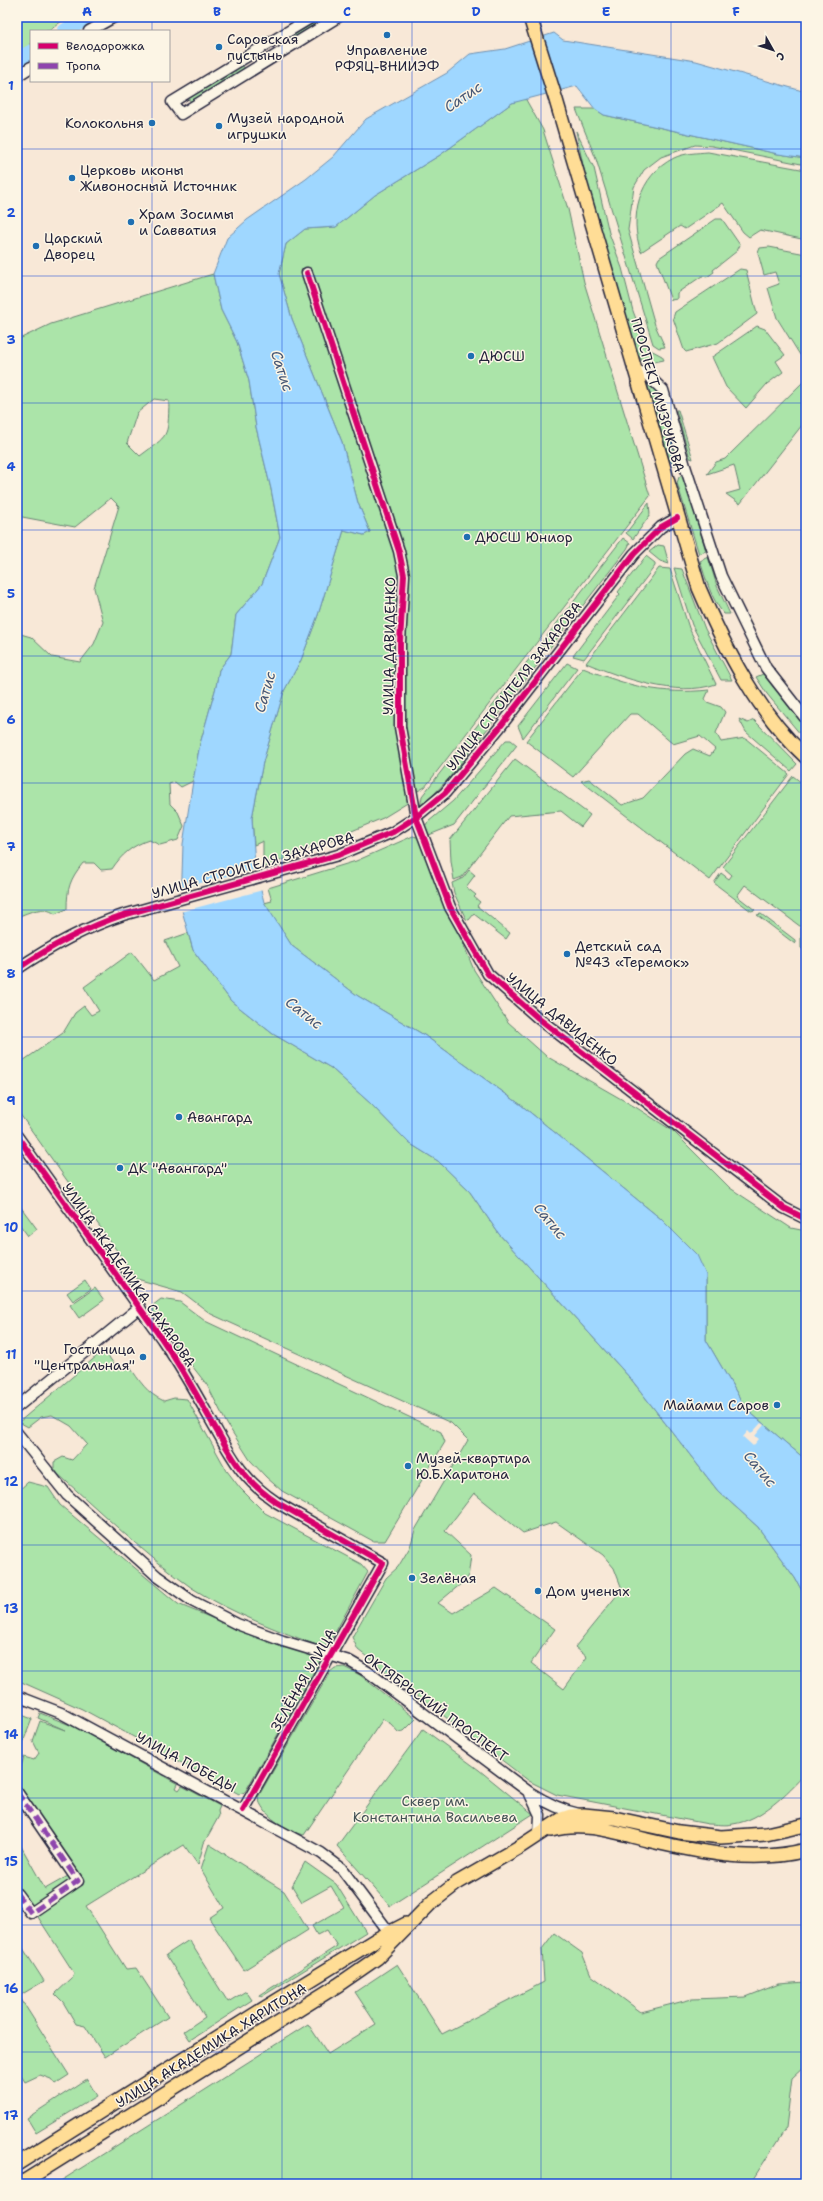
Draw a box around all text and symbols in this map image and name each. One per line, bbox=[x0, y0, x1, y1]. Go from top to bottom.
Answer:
text: A bbox=[82, 3, 92, 20]
text: B bbox=[213, 3, 221, 20]
text: C bbox=[343, 3, 351, 20]
text: D bbox=[471, 3, 481, 20]
text: E bbox=[602, 3, 611, 20]
text: F bbox=[732, 3, 740, 20]
legend bbox=[30, 30, 170, 82]
place label: Саровская пустынь bbox=[227, 30, 298, 64]
marker: Управление РФЯЦ-ВНИИЭФ bbox=[382, 30, 392, 40]
north arrow bbox=[753, 30, 793, 70]
text: Велодорожка bbox=[66, 38, 145, 54]
place label: Управление РФЯЦ-ВНИИЭФ bbox=[335, 41, 439, 75]
marker: Саровская пустынь bbox=[214, 42, 224, 52]
text: С bbox=[772, 49, 788, 64]
text: Тропа bbox=[66, 58, 101, 74]
text: 1 bbox=[8, 77, 14, 94]
water label: Сатис bbox=[440, 77, 486, 117]
place label: Музей народной игрушки bbox=[227, 109, 344, 143]
place label: Колокольня bbox=[65, 114, 144, 132]
marker: Колокольня bbox=[147, 118, 157, 128]
marker: Музей народной игрушки bbox=[214, 121, 224, 131]
place label: Церковь иконы Живоносный Источник bbox=[80, 161, 237, 195]
marker: Церковь иконы Живоносный Источник bbox=[67, 173, 77, 183]
text: 2 bbox=[6, 204, 16, 221]
place label: Храм Зосимы и Савватия bbox=[139, 205, 234, 239]
marker: Храм Зосимы и Савватия bbox=[126, 217, 136, 227]
place label: Царский Дворец bbox=[44, 229, 103, 263]
marker: Царский Дворец bbox=[31, 241, 41, 251]
street label: ПРОСПЕКТ МУЗРУКОВА bbox=[627, 316, 689, 474]
text: 3 bbox=[6, 331, 16, 348]
place label: ДЮСШ bbox=[479, 347, 525, 365]
water label: Сатис bbox=[266, 348, 298, 394]
marker: ДЮСШ bbox=[466, 351, 476, 361]
text: 4 bbox=[6, 458, 16, 475]
place label: ДЮСШ Юниор bbox=[475, 528, 573, 546]
marker: ДЮСШ Юниор bbox=[462, 532, 472, 542]
street label: УЛИЦА ДАВИДЕНКО bbox=[379, 577, 399, 715]
text: 5 bbox=[7, 585, 15, 602]
street label: УЛИЦА СТРОИТЕЛЯ ЗАХАРОВА bbox=[442, 598, 586, 774]
water label: Сатис bbox=[250, 669, 281, 715]
text: 6 bbox=[6, 711, 16, 728]
street label: УЛИЦА СТРОИТЕЛЯ ЗАХАРОВА bbox=[150, 827, 356, 903]
text: 7 bbox=[6, 838, 16, 855]
place label: Детский сад №43 «Теремок» bbox=[575, 937, 689, 971]
marker: Детский сад №43 «Теремок» bbox=[562, 949, 572, 959]
text: 8 bbox=[6, 965, 16, 982]
street label: УЛИЦА ДАВИДЕНКО bbox=[503, 968, 621, 1070]
water label: Сатис bbox=[281, 992, 327, 1034]
text: 9 bbox=[6, 1092, 16, 1109]
place label: Авангард bbox=[187, 1108, 252, 1126]
marker: Авангард bbox=[174, 1112, 184, 1122]
place label: ДК "Авангард" bbox=[128, 1159, 227, 1177]
marker: ДК "Авангард" bbox=[115, 1163, 125, 1173]
street label: УЛИЦА АКАДЕМИКА САХАРОВА bbox=[58, 1179, 200, 1371]
water label: Сатис bbox=[529, 1198, 571, 1244]
text: 10 bbox=[4, 1219, 18, 1236]
place label: Гостиница "Центральная" bbox=[34, 1340, 135, 1374]
text: 11 bbox=[5, 1346, 17, 1363]
marker: Гостиница "Центральная" bbox=[138, 1352, 148, 1362]
place label: Майами Саров bbox=[663, 1396, 769, 1414]
marker: Майами Саров bbox=[772, 1400, 782, 1410]
water label: Сатис bbox=[739, 1446, 781, 1492]
place label: Музей-квартира Ю.Б.Харитона bbox=[416, 1449, 531, 1483]
marker: Музей-квартира Ю.Б.Харитона bbox=[403, 1461, 413, 1471]
text: 12 bbox=[4, 1473, 18, 1490]
place label: Зелёная bbox=[420, 1569, 476, 1587]
marker: Зелёная bbox=[407, 1573, 417, 1583]
place label: Дом ученых bbox=[546, 1582, 630, 1600]
marker: Дом ученых bbox=[533, 1586, 543, 1596]
text: 13 bbox=[4, 1600, 18, 1617]
street label: ЗЕЛЁНАЯ УЛИЦА bbox=[266, 1625, 340, 1735]
street label: ОКТЯБРЬСКИЙ ПРОСПЕКТ bbox=[360, 1648, 512, 1766]
text: 14 bbox=[4, 1726, 18, 1743]
street label: УЛИЦА ПОБЕДЫ bbox=[133, 1728, 239, 1796]
park label: Сквер им. Константина Васильева bbox=[353, 1792, 518, 1826]
text: 15 bbox=[4, 1853, 18, 1870]
street label: УЛИЦА АКАДЕМИКА ХАРИТОНА bbox=[112, 1979, 310, 2111]
text: 16 bbox=[4, 1980, 18, 1997]
text: 17 bbox=[4, 2107, 18, 2124]

